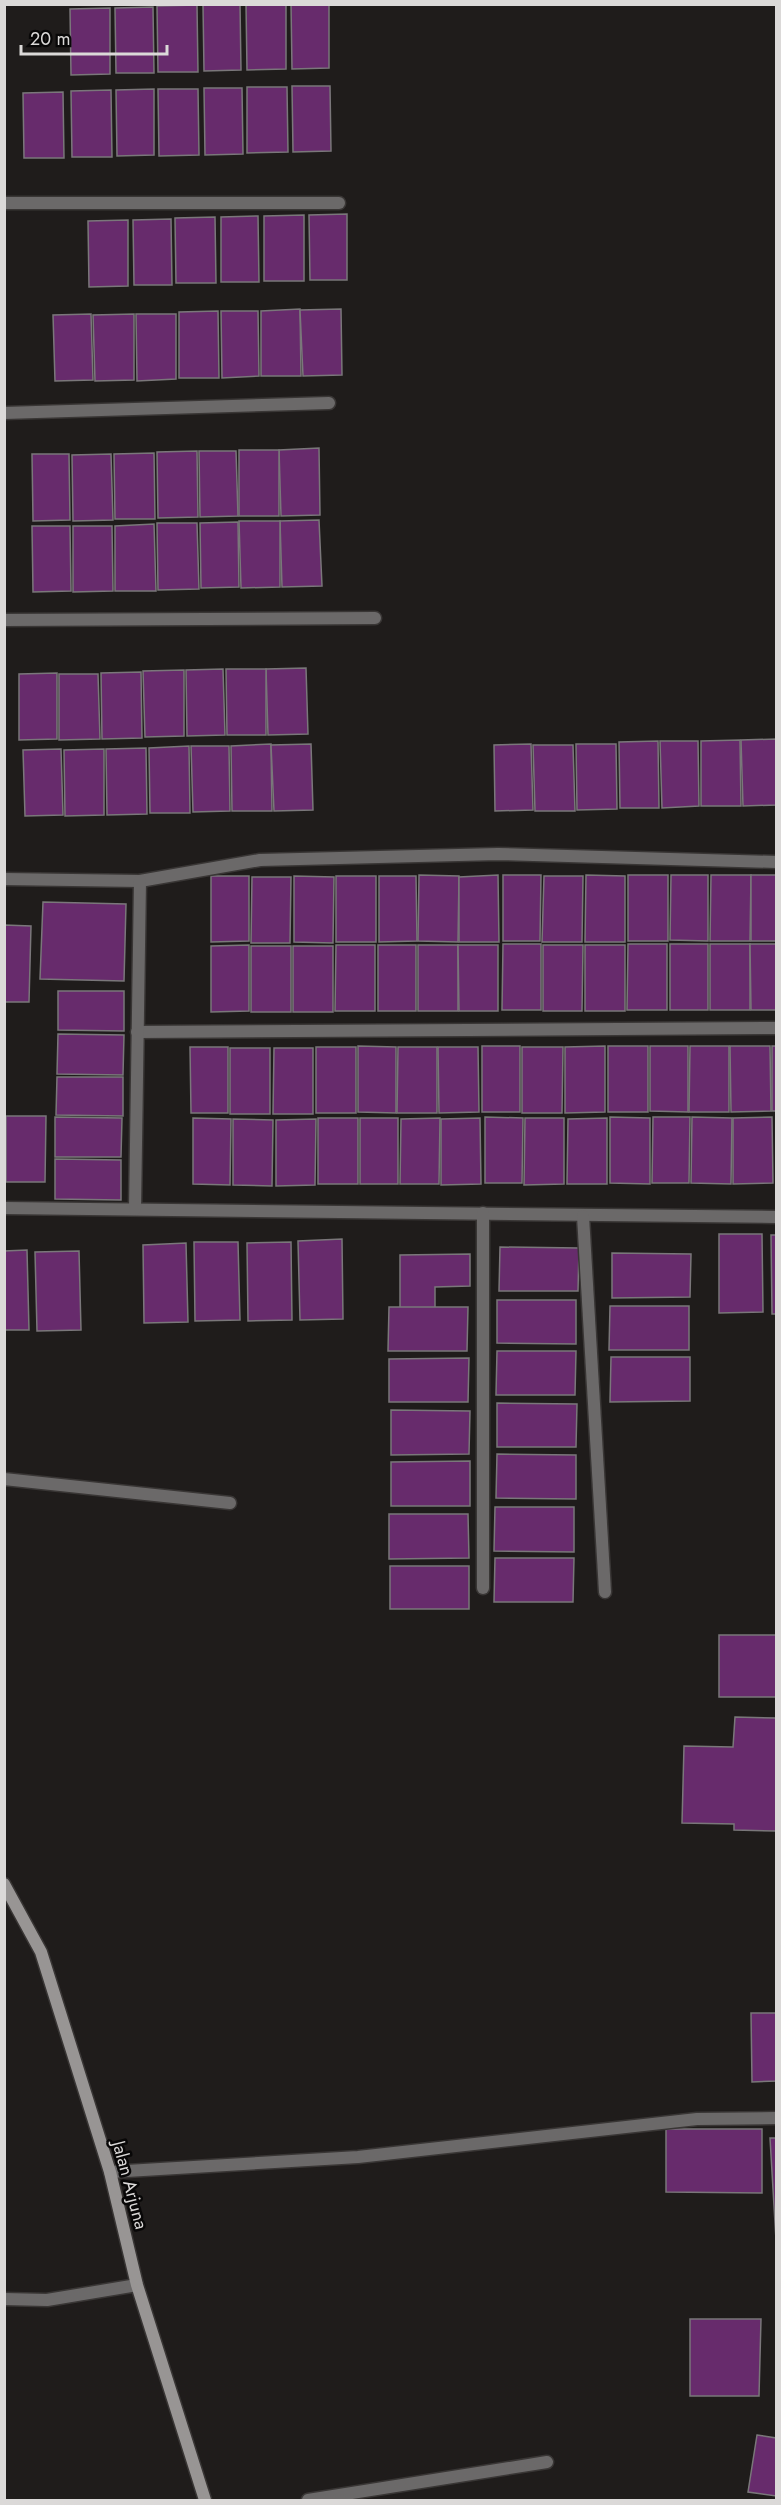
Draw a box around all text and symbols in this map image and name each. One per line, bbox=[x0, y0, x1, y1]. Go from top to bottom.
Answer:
scale bar bbox=[21, 18, 166, 56]
text: 20 m bbox=[30, 26, 70, 52]
street label: Jalan Arjuna bbox=[105, 2136, 154, 2232]

